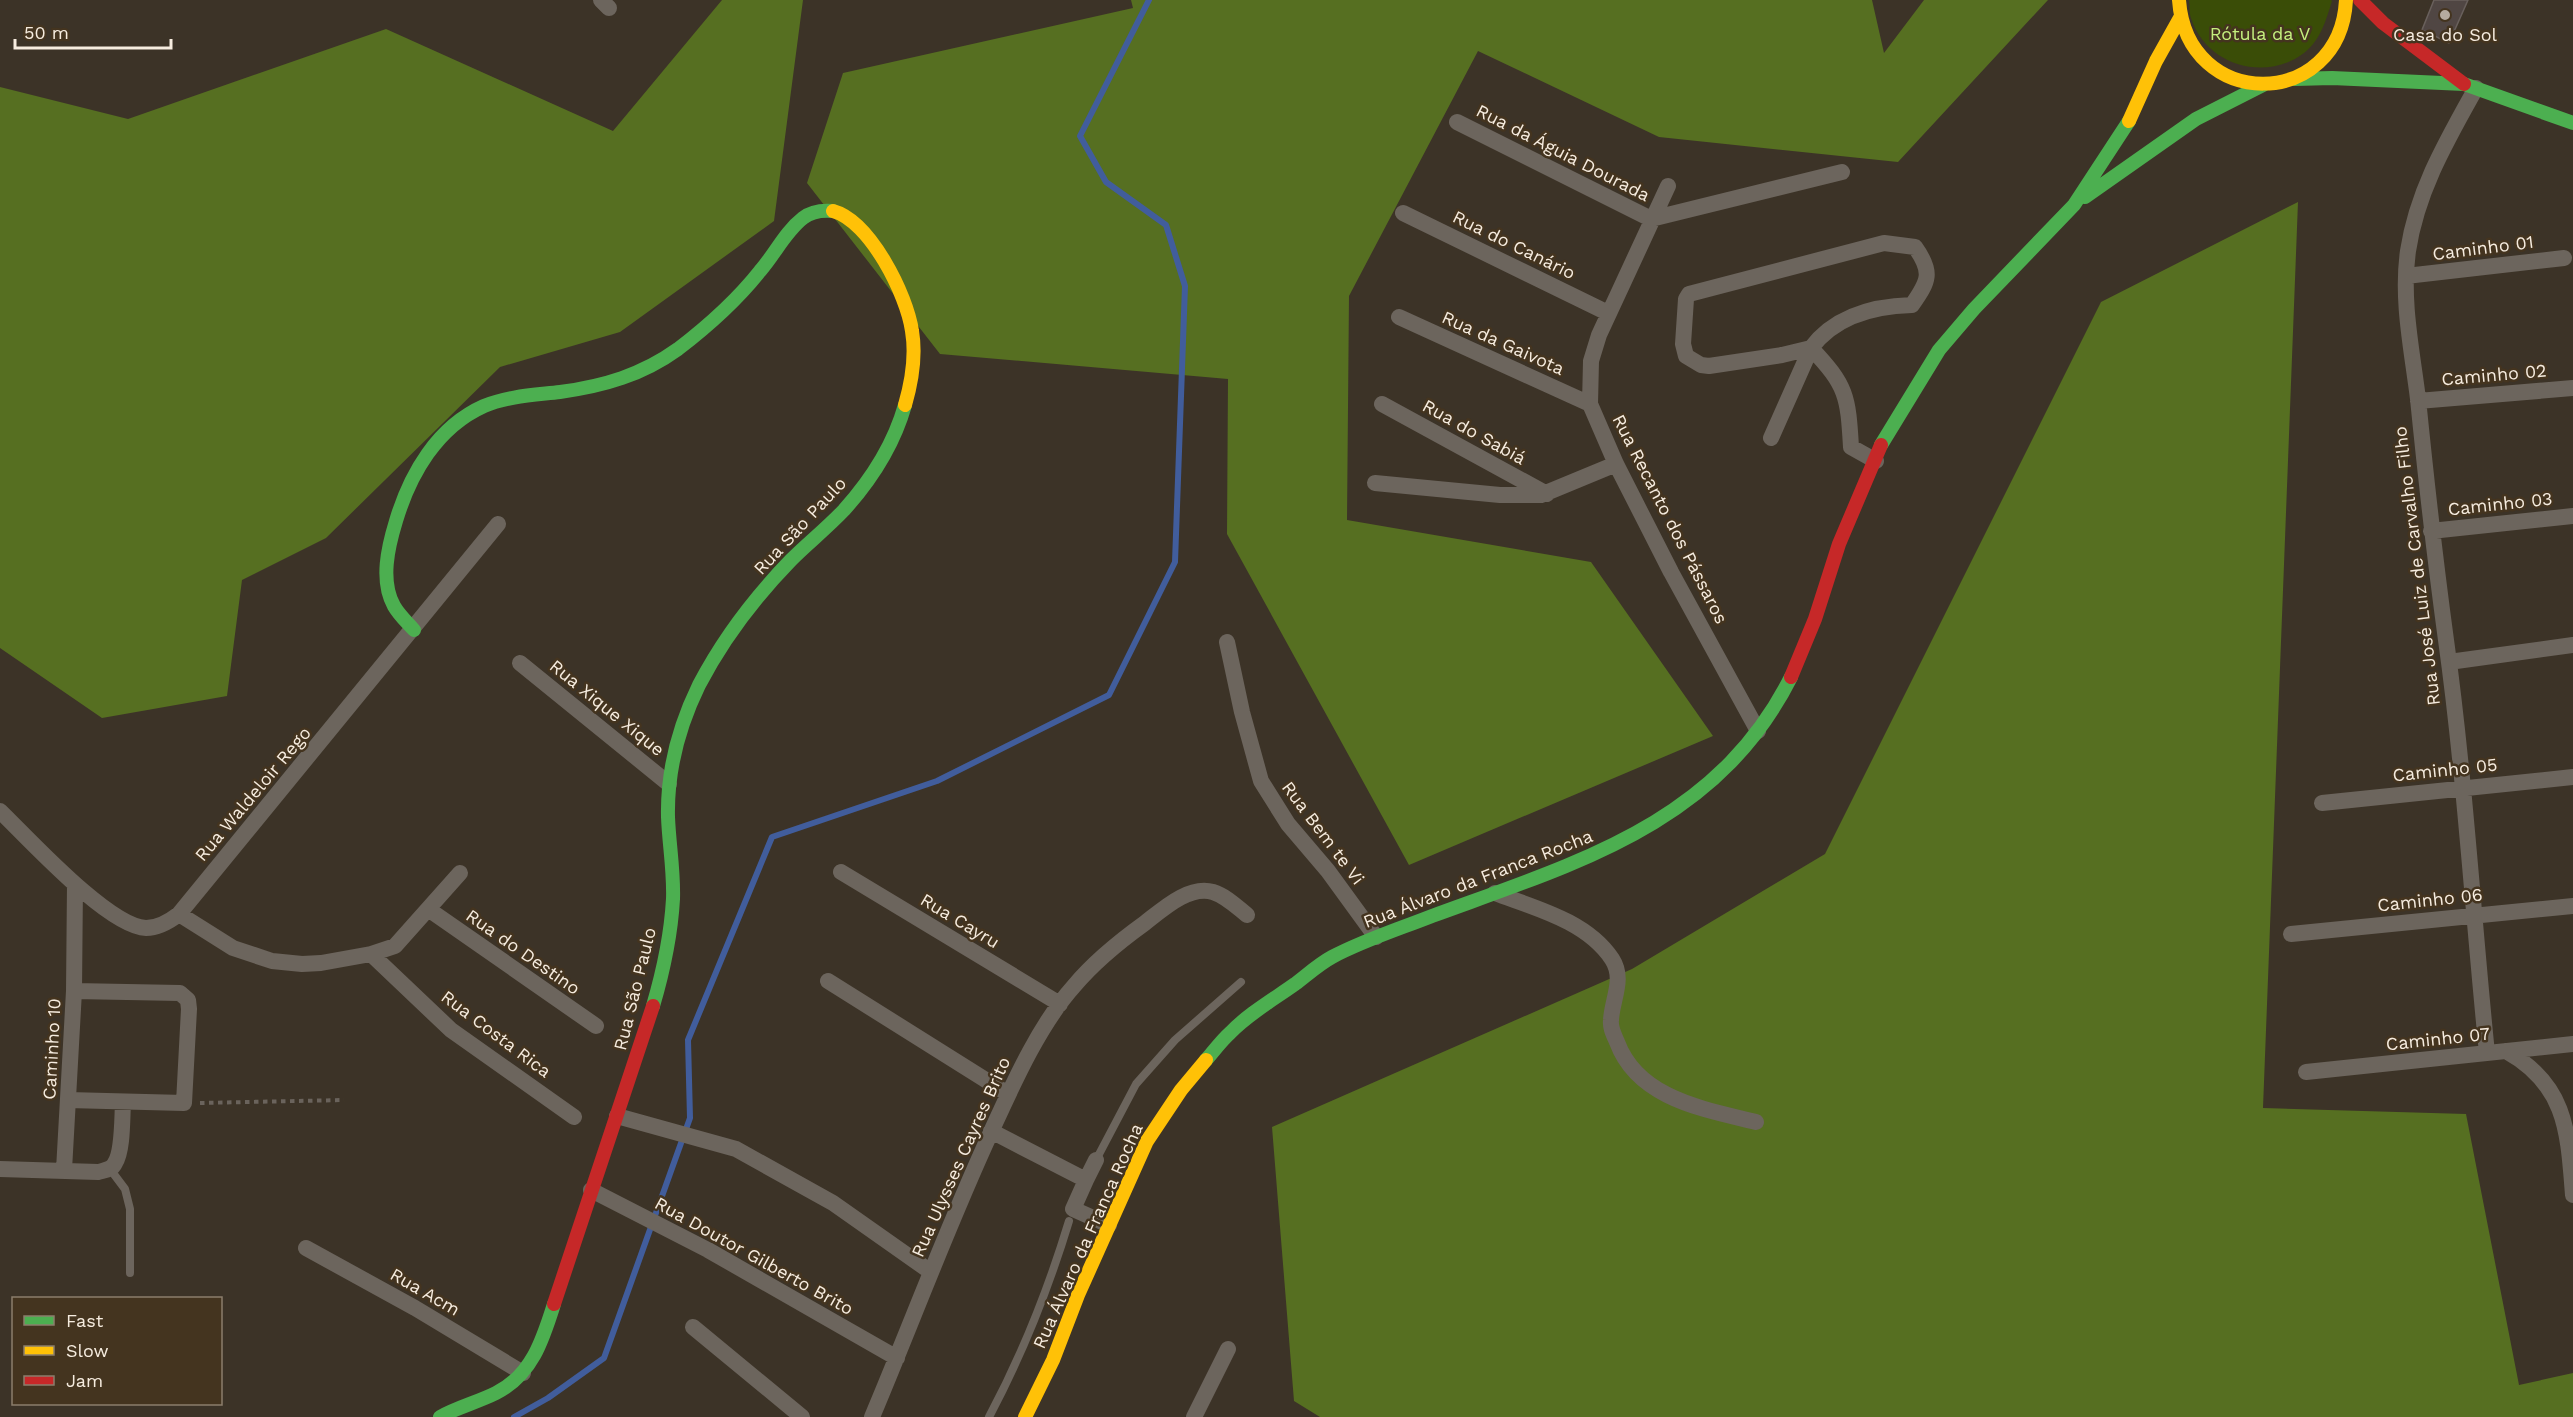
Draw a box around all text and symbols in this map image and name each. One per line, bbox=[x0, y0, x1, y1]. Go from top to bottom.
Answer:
marker: Casa do Sol bbox=[2438, 8, 2452, 22]
scale bar bbox=[15, 12, 171, 50]
text: 50 m bbox=[24, 22, 69, 43]
park label: Rótula da V bbox=[2210, 23, 2311, 44]
place label: Casa do Sol bbox=[2393, 24, 2497, 45]
street label: Rua da Águia Dourada bbox=[1473, 100, 1654, 206]
street label: Rua do Canário bbox=[1449, 206, 1579, 283]
street label: Caminho 01 bbox=[2431, 231, 2535, 264]
street label: Rua da Gaivota bbox=[1439, 306, 1568, 379]
street label: Caminho 02 bbox=[2441, 359, 2547, 390]
street label: Rua do Sabiá bbox=[1419, 395, 1530, 469]
street label: Rua Recanto dos Pássaros bbox=[1608, 411, 1732, 627]
street label: Rua José Luiz de Carvalho Filho bbox=[2389, 425, 2444, 707]
street label: Rua São Paulo bbox=[749, 472, 850, 579]
street label: Caminho 03 bbox=[2447, 488, 2553, 519]
street label: Rua Xique Xique bbox=[546, 655, 669, 760]
street label: Rua Waldeloir Rego bbox=[190, 722, 315, 865]
street label: Caminho 05 bbox=[2391, 754, 2498, 785]
street label: Rua Bem te Vi bbox=[1278, 777, 1369, 888]
street label: Rua Álvaro da Franca Rocha bbox=[1360, 825, 1596, 932]
street label: Caminho 06 bbox=[2376, 884, 2484, 915]
street label: Rua Cayru bbox=[917, 889, 1004, 952]
street label: Rua do Destino bbox=[462, 905, 584, 999]
street label: Rua São Paulo bbox=[609, 925, 660, 1052]
street label: Rua Costa Rica bbox=[437, 986, 555, 1082]
street label: Caminho 10 bbox=[38, 998, 65, 1100]
street label: Caminho 07 bbox=[2385, 1023, 2491, 1054]
street label: Rua Ulysses Cayres Brito bbox=[907, 1053, 1014, 1260]
street label: Rua Álvaro da Franca Rocha bbox=[1028, 1120, 1147, 1352]
street label: Rua Doutor Gilberto Brito bbox=[651, 1192, 857, 1319]
street label: Rua Acm bbox=[387, 1263, 464, 1320]
legend bbox=[12, 1297, 222, 1405]
text: Fast bbox=[66, 1310, 104, 1331]
text: Slow bbox=[66, 1340, 109, 1361]
text: Jam bbox=[66, 1370, 103, 1391]

